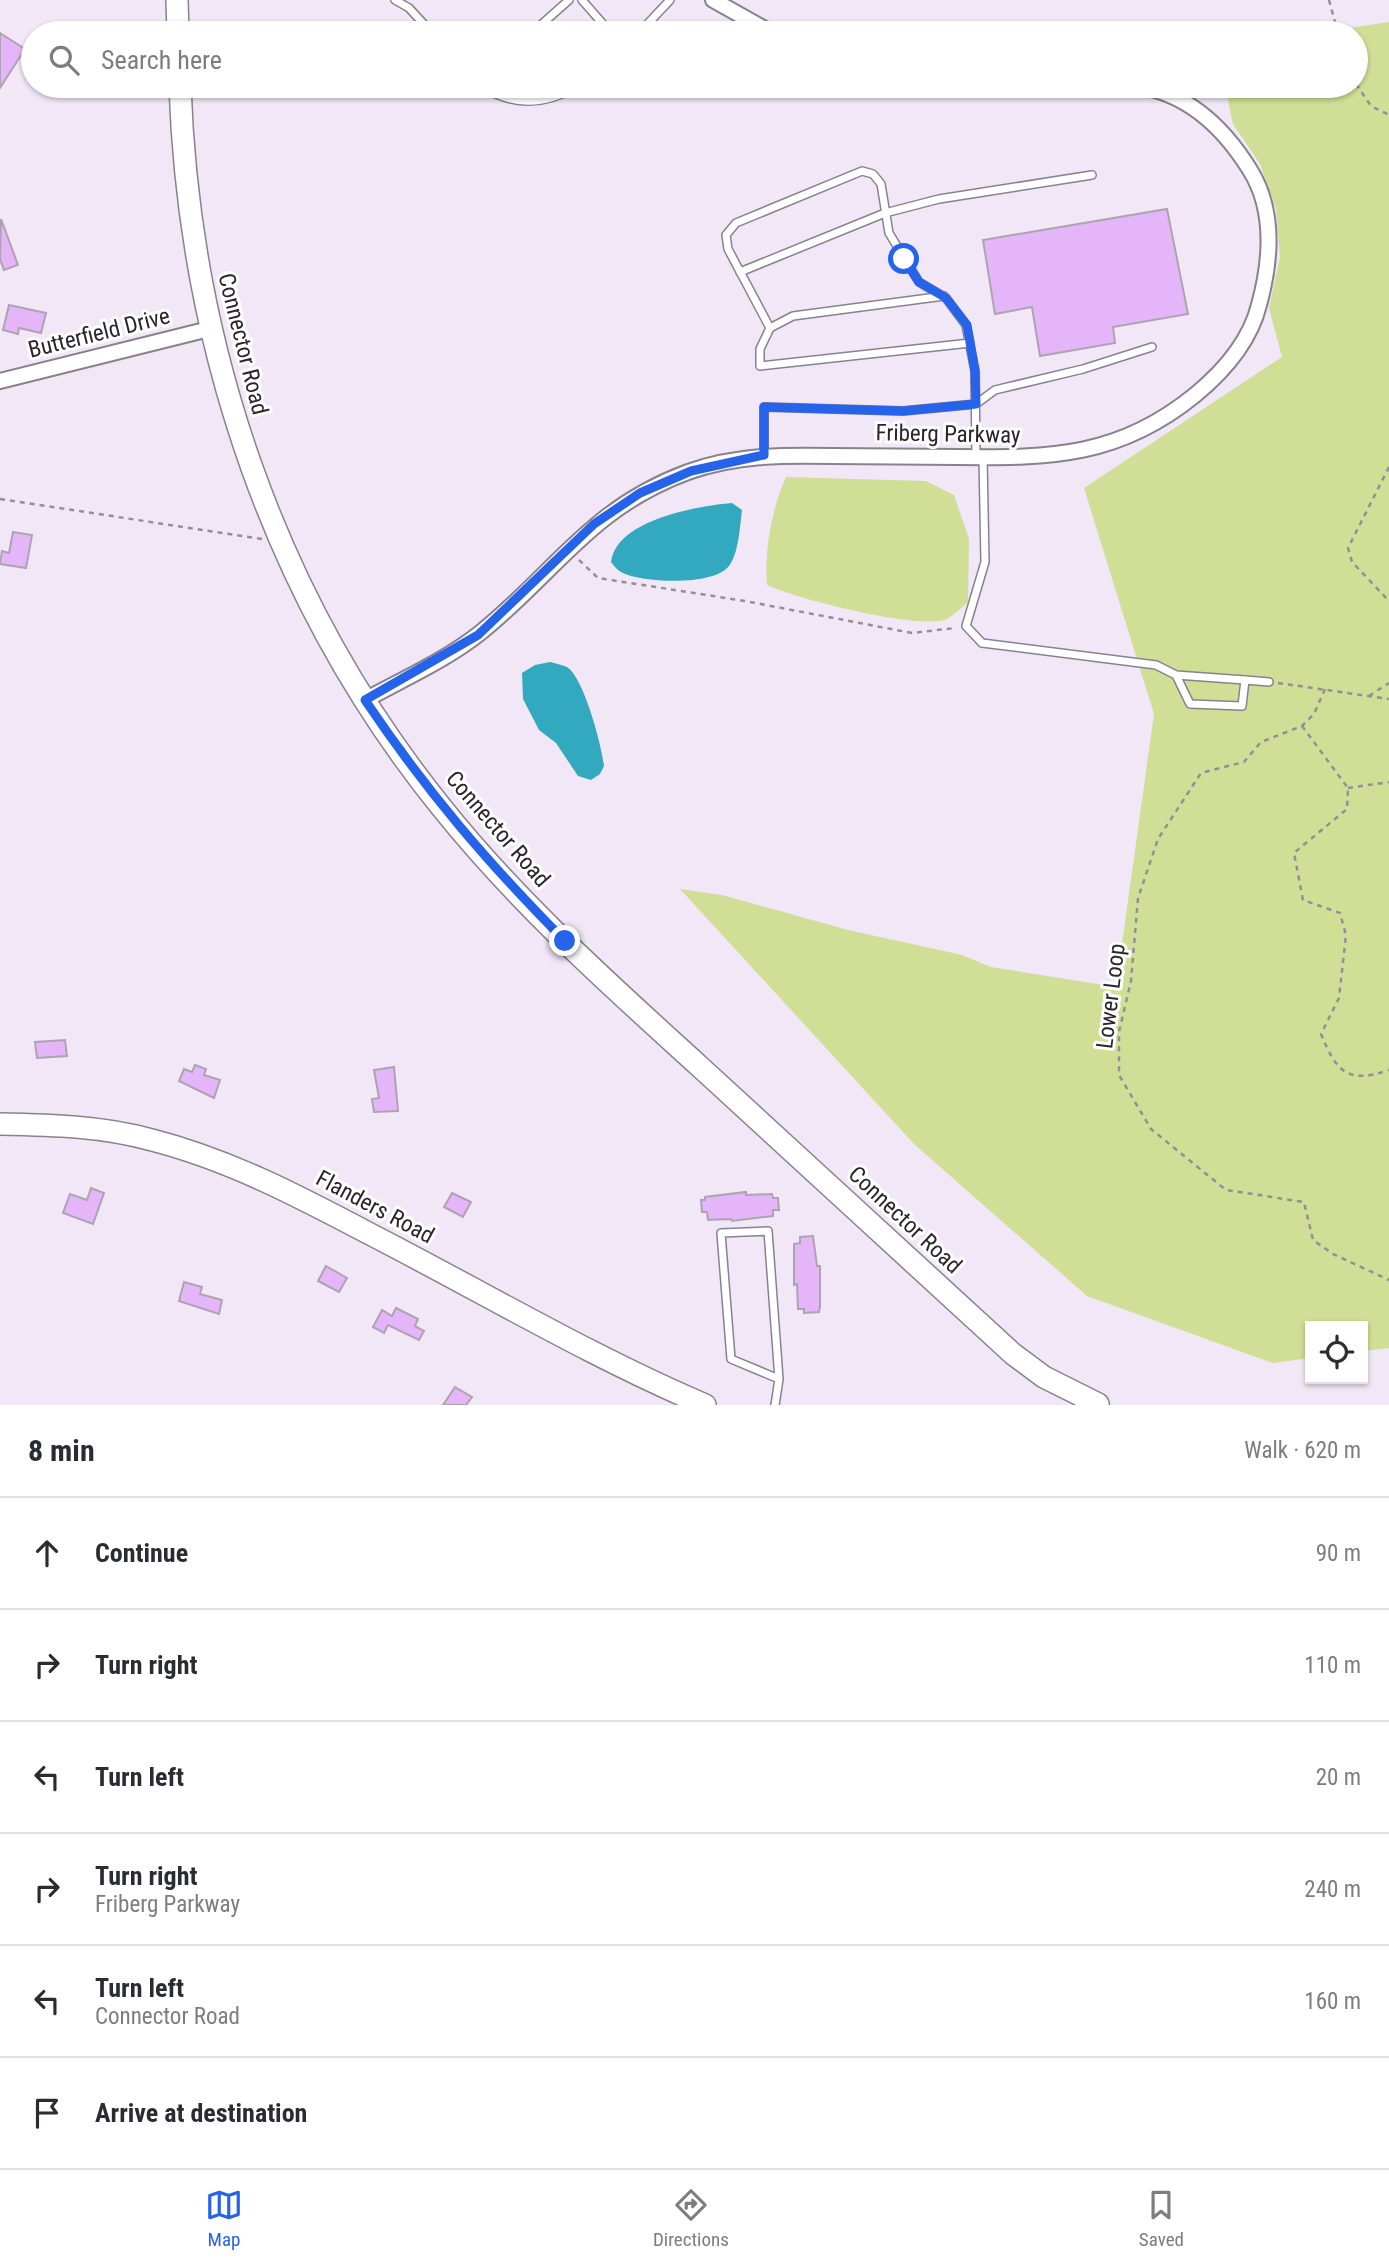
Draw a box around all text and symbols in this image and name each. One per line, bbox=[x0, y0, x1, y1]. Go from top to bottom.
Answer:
search box bbox=[21, 21, 1368, 98]
icon: search bbox=[45, 41, 83, 79]
text: Search here bbox=[101, 45, 222, 75]
route start bbox=[888, 243, 919, 274]
street label: Connector Road bbox=[212, 270, 274, 418]
street label: Butterfield Drive bbox=[25, 302, 173, 364]
street label: Friberg Parkway bbox=[875, 419, 1021, 449]
street label: Connector Road bbox=[440, 765, 556, 893]
route end bbox=[549, 925, 580, 956]
street label: Lower Loop bbox=[1091, 942, 1131, 1050]
street label: Connector Road bbox=[843, 1161, 967, 1279]
street label: Flanders Road bbox=[311, 1165, 439, 1249]
map controls bbox=[1305, 1321, 1368, 1384]
button: locate bbox=[1305, 1321, 1368, 1384]
text: 8 min bbox=[28, 1433, 95, 1468]
text: Walk · 620 m bbox=[1244, 1437, 1361, 1464]
icon: ahead bbox=[28, 1534, 66, 1572]
text: Continue bbox=[95, 1538, 188, 1568]
text: 90 m bbox=[1316, 1540, 1361, 1567]
icon: right bbox=[28, 1646, 66, 1684]
text: Turn right bbox=[95, 1650, 197, 1680]
text: 110 m bbox=[1304, 1652, 1361, 1679]
icon: left bbox=[28, 1758, 66, 1796]
text: Turn left bbox=[95, 1762, 184, 1792]
text: 20 m bbox=[1316, 1764, 1361, 1791]
text: Turn right bbox=[95, 1861, 197, 1891]
icon: right bbox=[28, 1870, 66, 1908]
text: 240 m bbox=[1304, 1876, 1361, 1903]
text: Friberg Parkway bbox=[95, 1891, 240, 1918]
text: Turn left bbox=[95, 1973, 184, 2003]
icon: left bbox=[28, 1982, 66, 2020]
text: 160 m bbox=[1304, 1988, 1361, 2015]
text: Connector Road bbox=[95, 2003, 240, 2030]
icon: arrive bbox=[28, 2094, 66, 2132]
text: Arrive at destination bbox=[95, 2098, 307, 2128]
tab: Map bbox=[205, 2186, 243, 2251]
tab: Directions bbox=[653, 2186, 729, 2251]
tab: Saved bbox=[1139, 2186, 1184, 2251]

